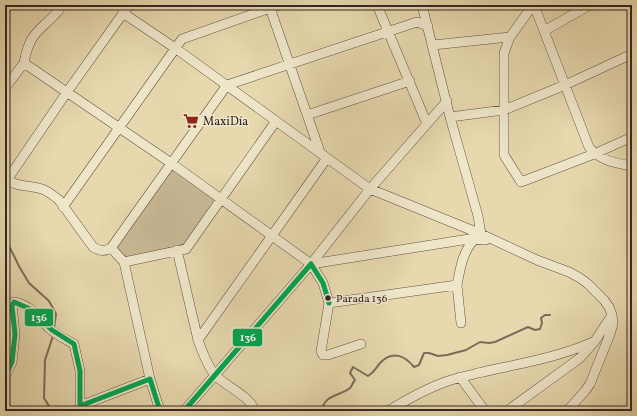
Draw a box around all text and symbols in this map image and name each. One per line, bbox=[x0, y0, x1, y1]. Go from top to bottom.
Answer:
supermarket icon: MaxiDía bbox=[182, 112, 200, 130]
place label: MaxiDía bbox=[203, 114, 248, 130]
place label: Parada 136 bbox=[336, 292, 388, 307]
marker: Parada 136 bbox=[323, 293, 333, 303]
line badge: 136 bbox=[24, 308, 54, 327]
text: 136 bbox=[31, 311, 47, 326]
line badge: 136 bbox=[232, 328, 263, 347]
text: 136 bbox=[240, 331, 256, 346]

